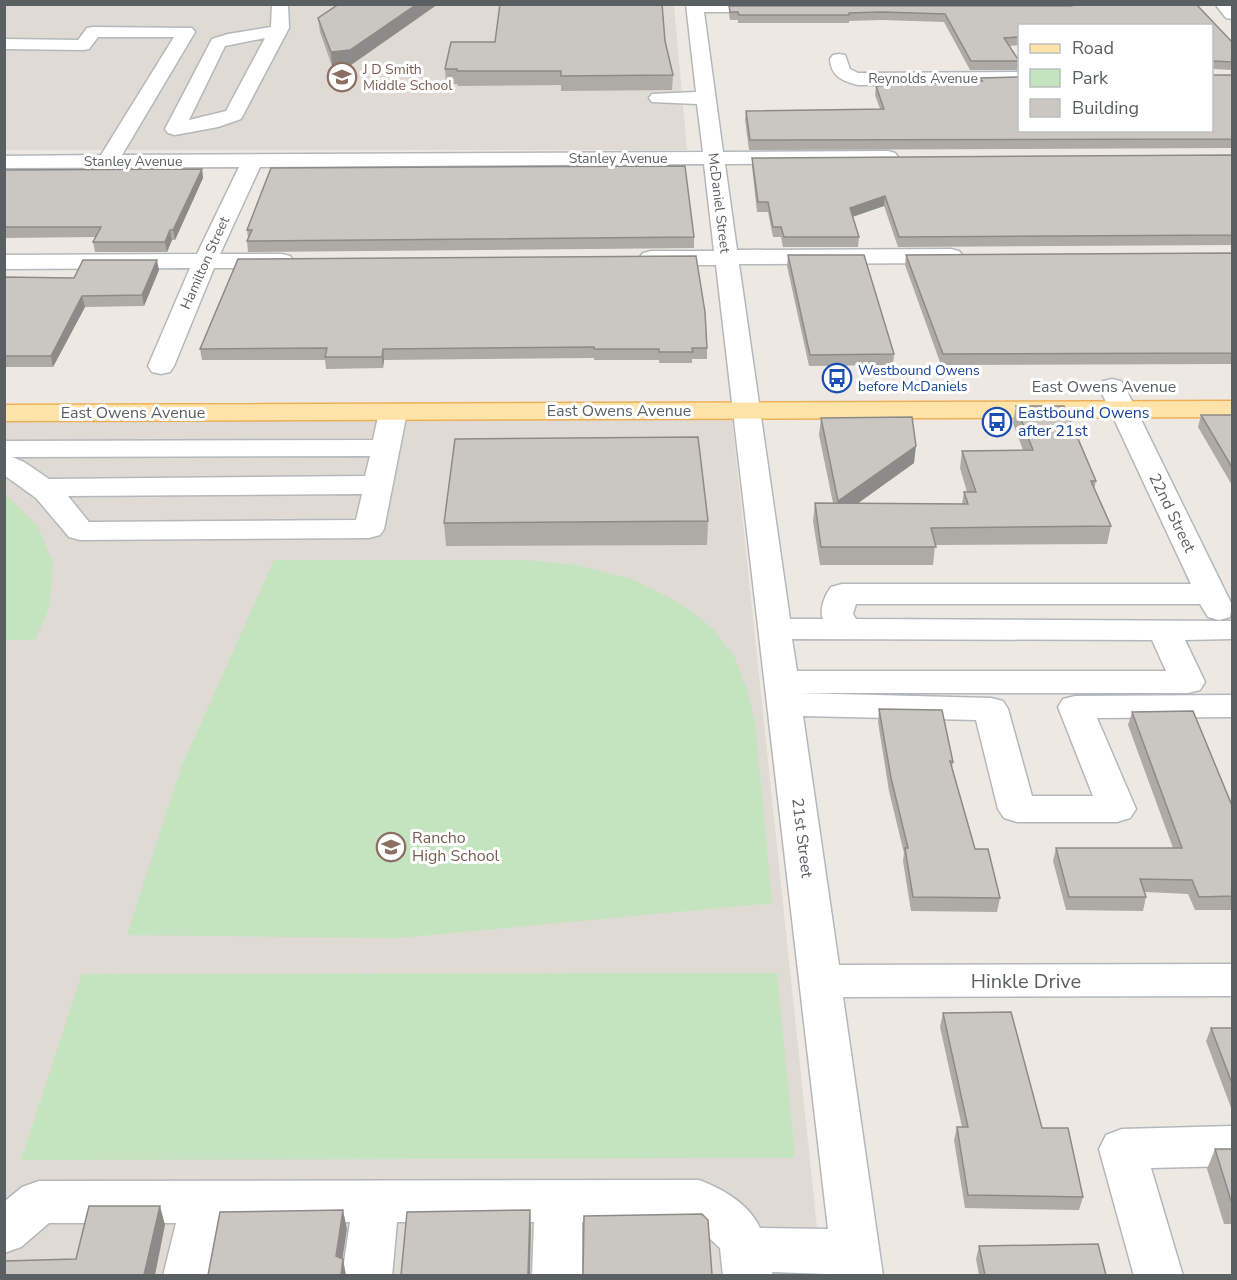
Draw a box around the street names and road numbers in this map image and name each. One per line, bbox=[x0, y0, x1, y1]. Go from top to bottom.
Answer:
street label: Reynolds Avenue bbox=[868, 69, 978, 88]
street label: Stanley Avenue bbox=[569, 149, 667, 168]
street label: Stanley Avenue bbox=[84, 152, 182, 171]
street label: McDaniel Street bbox=[703, 152, 735, 254]
street label: Hamilton Street bbox=[176, 214, 234, 312]
street label: East Owens Avenue bbox=[1032, 376, 1176, 398]
street label: East Owens Avenue bbox=[547, 400, 691, 422]
street label: East Owens Avenue bbox=[61, 402, 205, 424]
street label: 22nd Street bbox=[1143, 470, 1201, 557]
street label: 21st Street bbox=[786, 797, 818, 880]
street label: Hinkle Drive bbox=[971, 968, 1081, 995]

